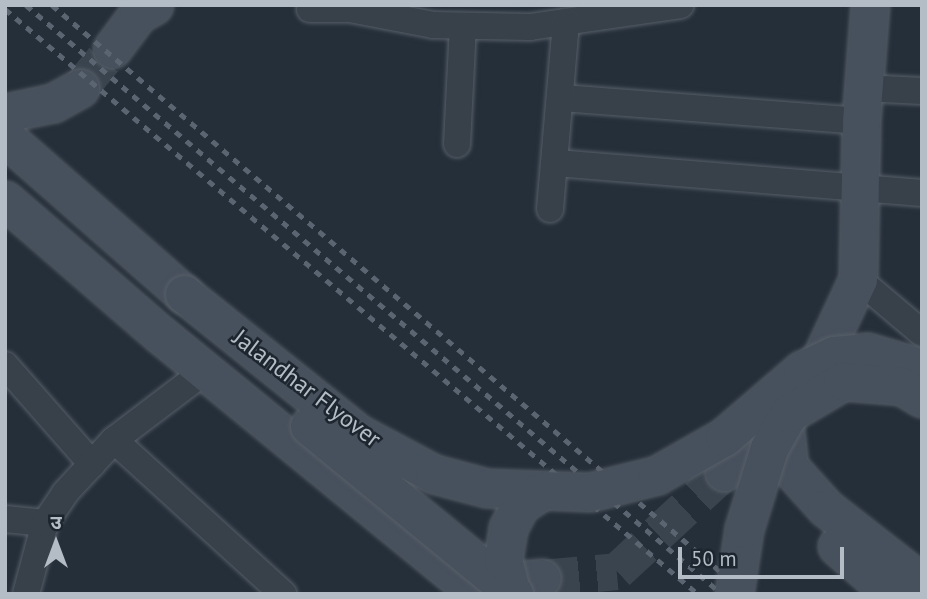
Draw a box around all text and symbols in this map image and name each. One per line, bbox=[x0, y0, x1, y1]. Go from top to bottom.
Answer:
street label: Jalandhar Flyover bbox=[227, 323, 387, 453]
north arrow bbox=[21, 508, 91, 578]
text: उ bbox=[50, 510, 62, 534]
scale bar bbox=[682, 532, 848, 576]
text: 50 m bbox=[691, 545, 737, 572]

